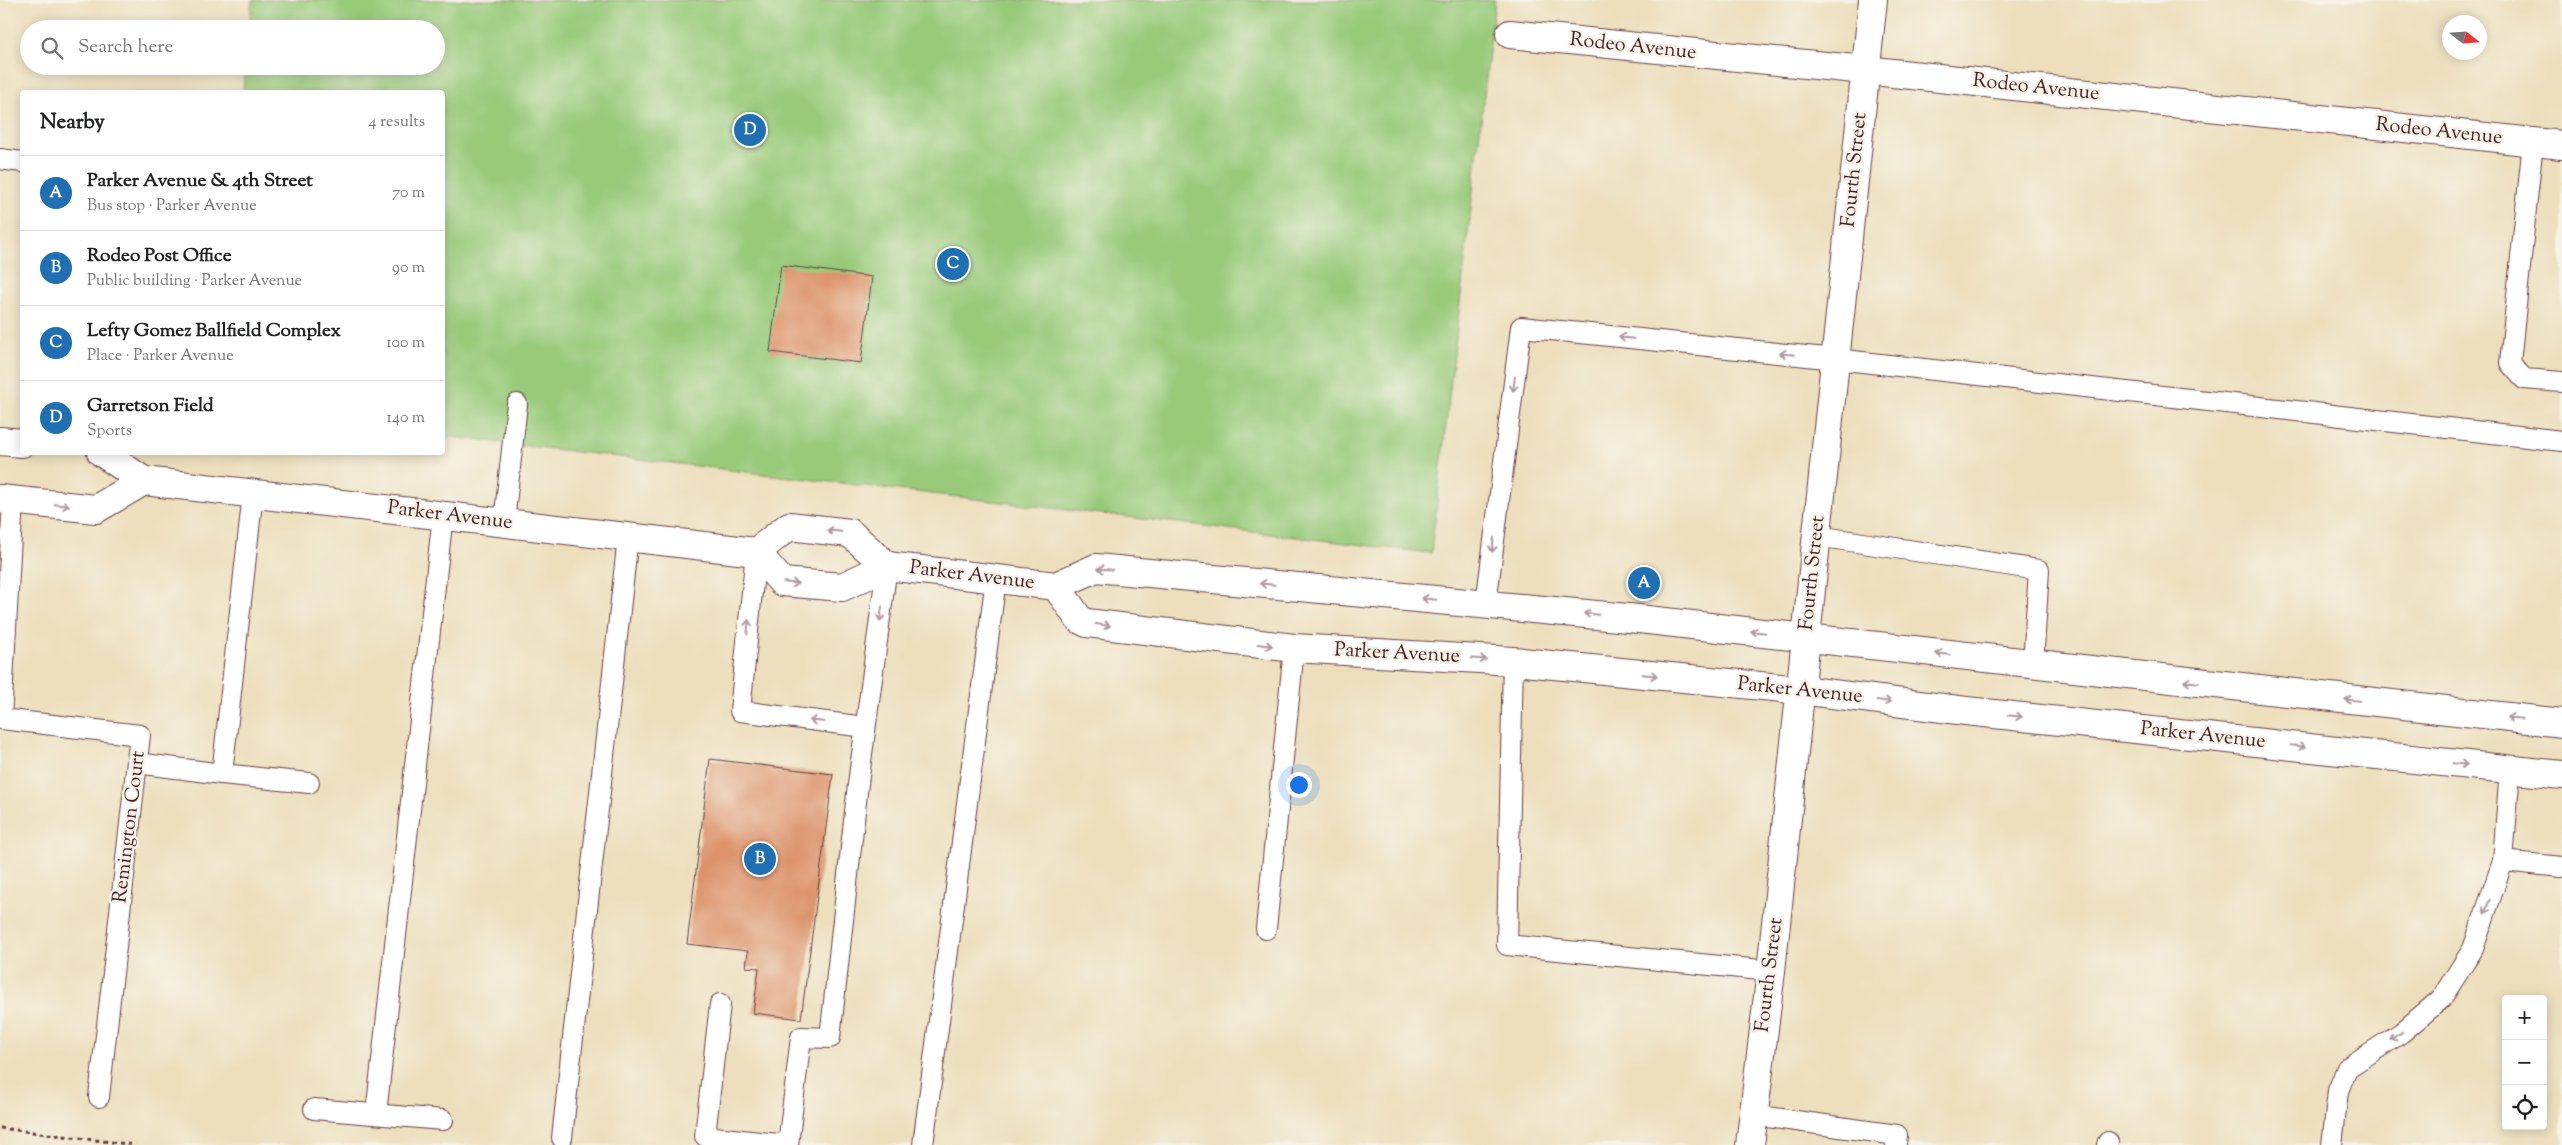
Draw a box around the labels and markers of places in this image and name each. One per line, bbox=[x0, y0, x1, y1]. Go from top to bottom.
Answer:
pin: D bbox=[734, 111, 766, 149]
pin: C bbox=[937, 245, 969, 283]
pin: A bbox=[1628, 564, 1660, 602]
pin: B bbox=[744, 840, 776, 878]

